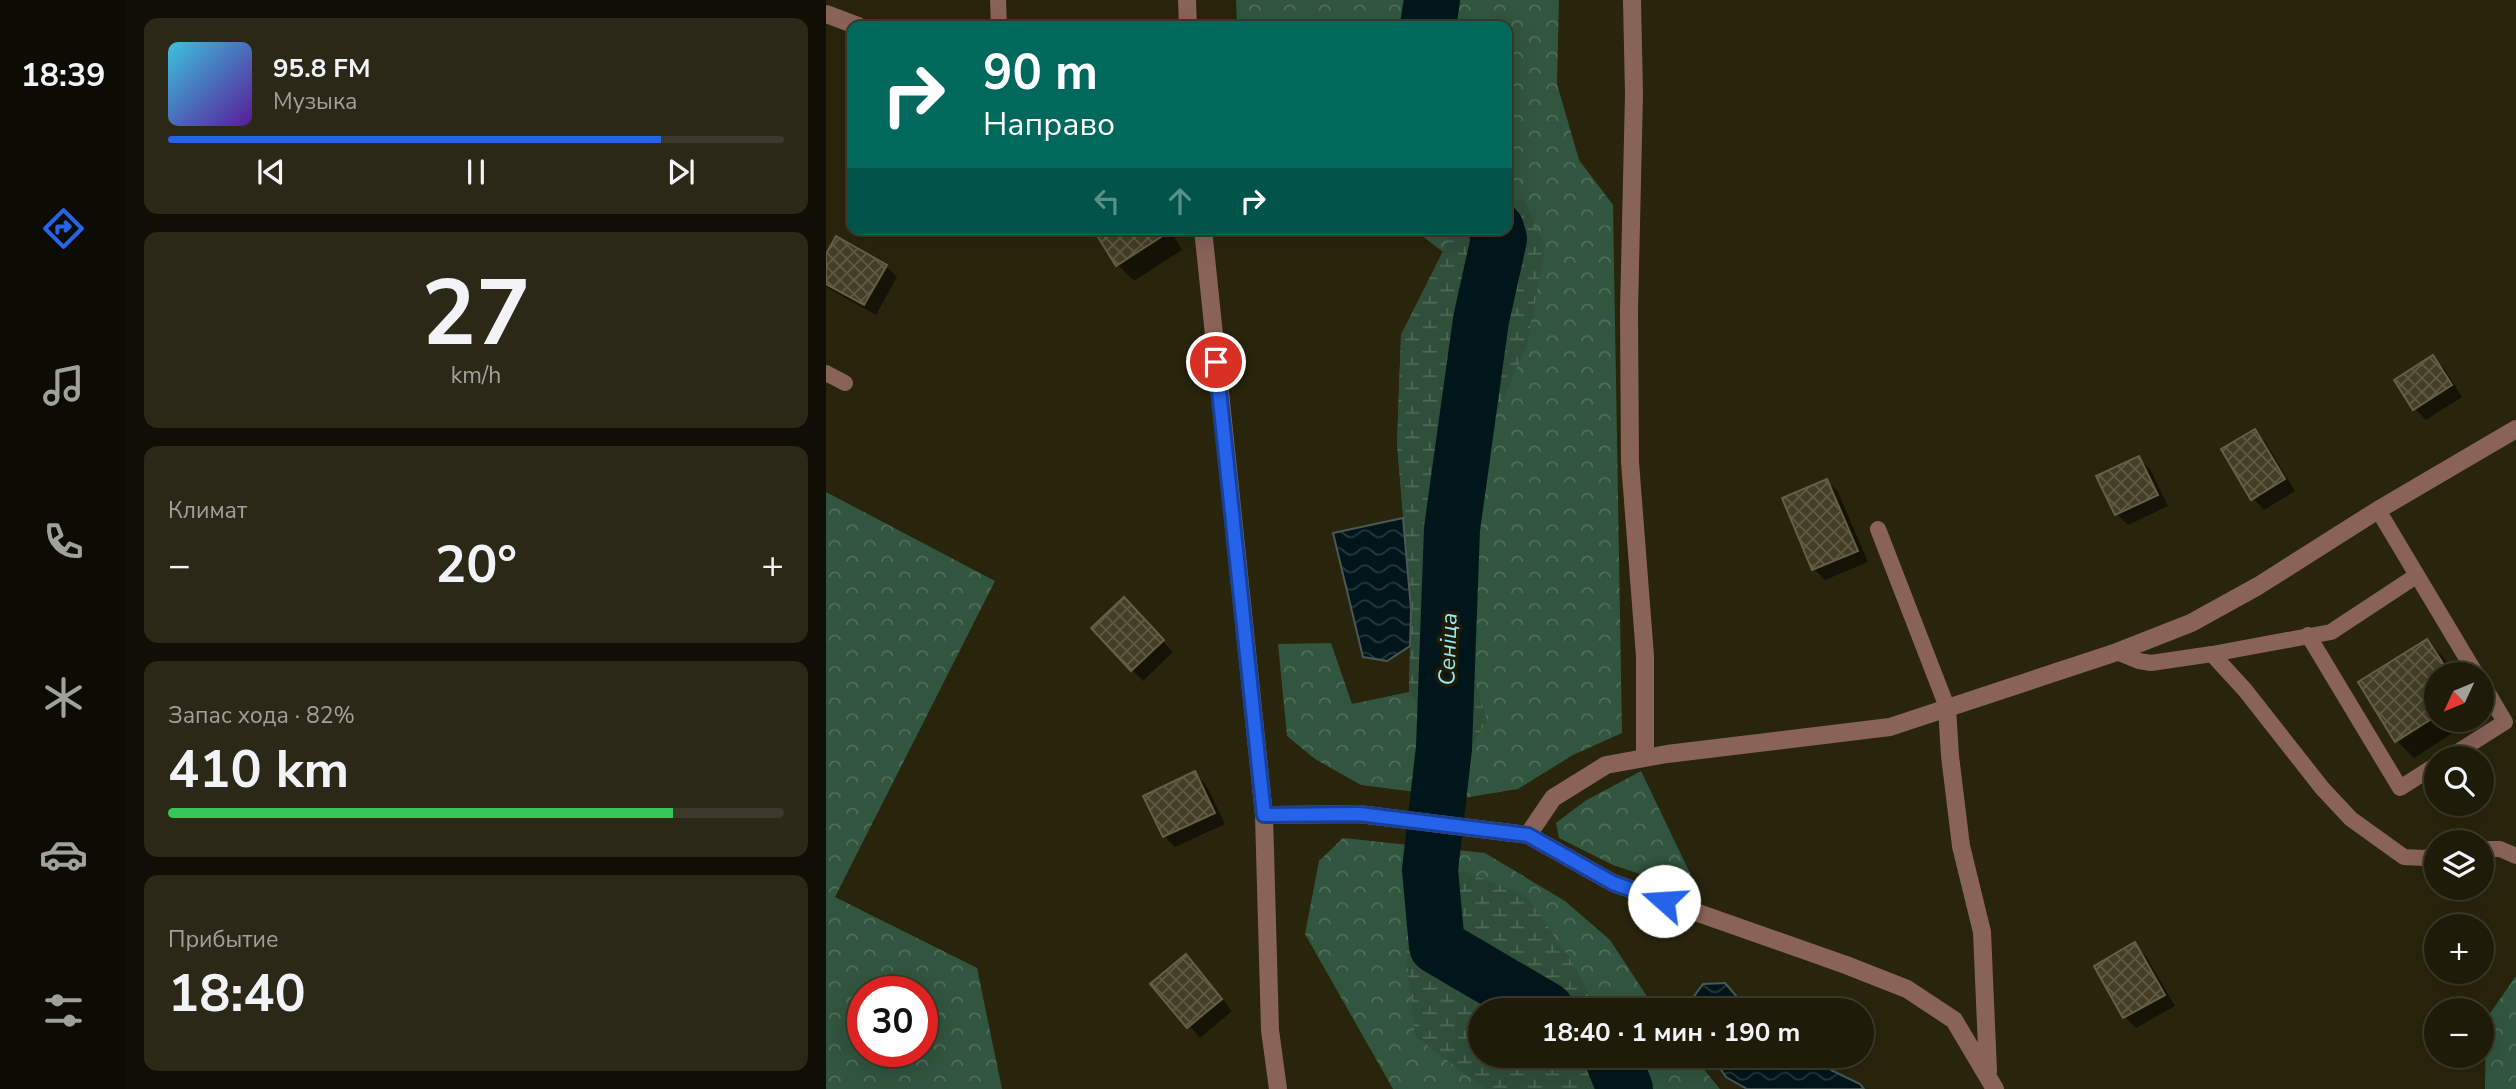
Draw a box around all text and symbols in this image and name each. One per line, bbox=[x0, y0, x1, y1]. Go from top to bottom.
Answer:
text: 90 m bbox=[983, 39, 1098, 106]
icon: right bbox=[868, 49, 959, 140]
text: 95.8 FM bbox=[273, 51, 370, 86]
text: 18:39 bbox=[21, 54, 105, 97]
text: Музыка bbox=[273, 86, 357, 117]
text: Направо bbox=[983, 103, 1115, 146]
icon: previous bbox=[252, 153, 290, 191]
icon: pause bbox=[457, 153, 495, 191]
icon: next bbox=[662, 153, 700, 191]
icon: left bbox=[1088, 182, 1126, 220]
icon: ahead bbox=[1161, 182, 1199, 220]
icon: right bbox=[1234, 182, 1272, 220]
icon: directions bbox=[39, 204, 88, 253]
text: 27 bbox=[421, 252, 531, 376]
pin bbox=[1186, 332, 1246, 392]
icon: arrive bbox=[1197, 343, 1235, 381]
text: km/h bbox=[451, 360, 501, 391]
icon: music bbox=[39, 361, 88, 410]
text: Климат bbox=[168, 495, 247, 526]
icon: phone bbox=[39, 517, 88, 566]
text: 20° bbox=[435, 529, 517, 600]
text: − bbox=[168, 540, 191, 591]
text: + bbox=[761, 540, 784, 591]
water label: Сеніца bbox=[1431, 612, 1465, 686]
north arrow bbox=[2424, 662, 2494, 732]
map controls bbox=[2424, 662, 2494, 1068]
icon: climate bbox=[39, 673, 88, 722]
text: Запас хода · 82% bbox=[168, 700, 355, 731]
text: 410 km bbox=[168, 734, 349, 805]
button: search bbox=[2424, 746, 2494, 816]
icon: car bbox=[39, 830, 88, 879]
button: layers bbox=[2424, 830, 2494, 900]
position arrow bbox=[1627, 864, 1701, 938]
button: + bbox=[2424, 914, 2494, 984]
text: Прибытие bbox=[168, 924, 278, 955]
text: 18:40 bbox=[168, 958, 306, 1029]
speed limit sign: 30 bbox=[847, 976, 938, 1067]
icon: filters bbox=[39, 986, 88, 1035]
button: − bbox=[2424, 998, 2494, 1068]
text: 18:40 · 1 мин · 190 m bbox=[1542, 1015, 1800, 1050]

